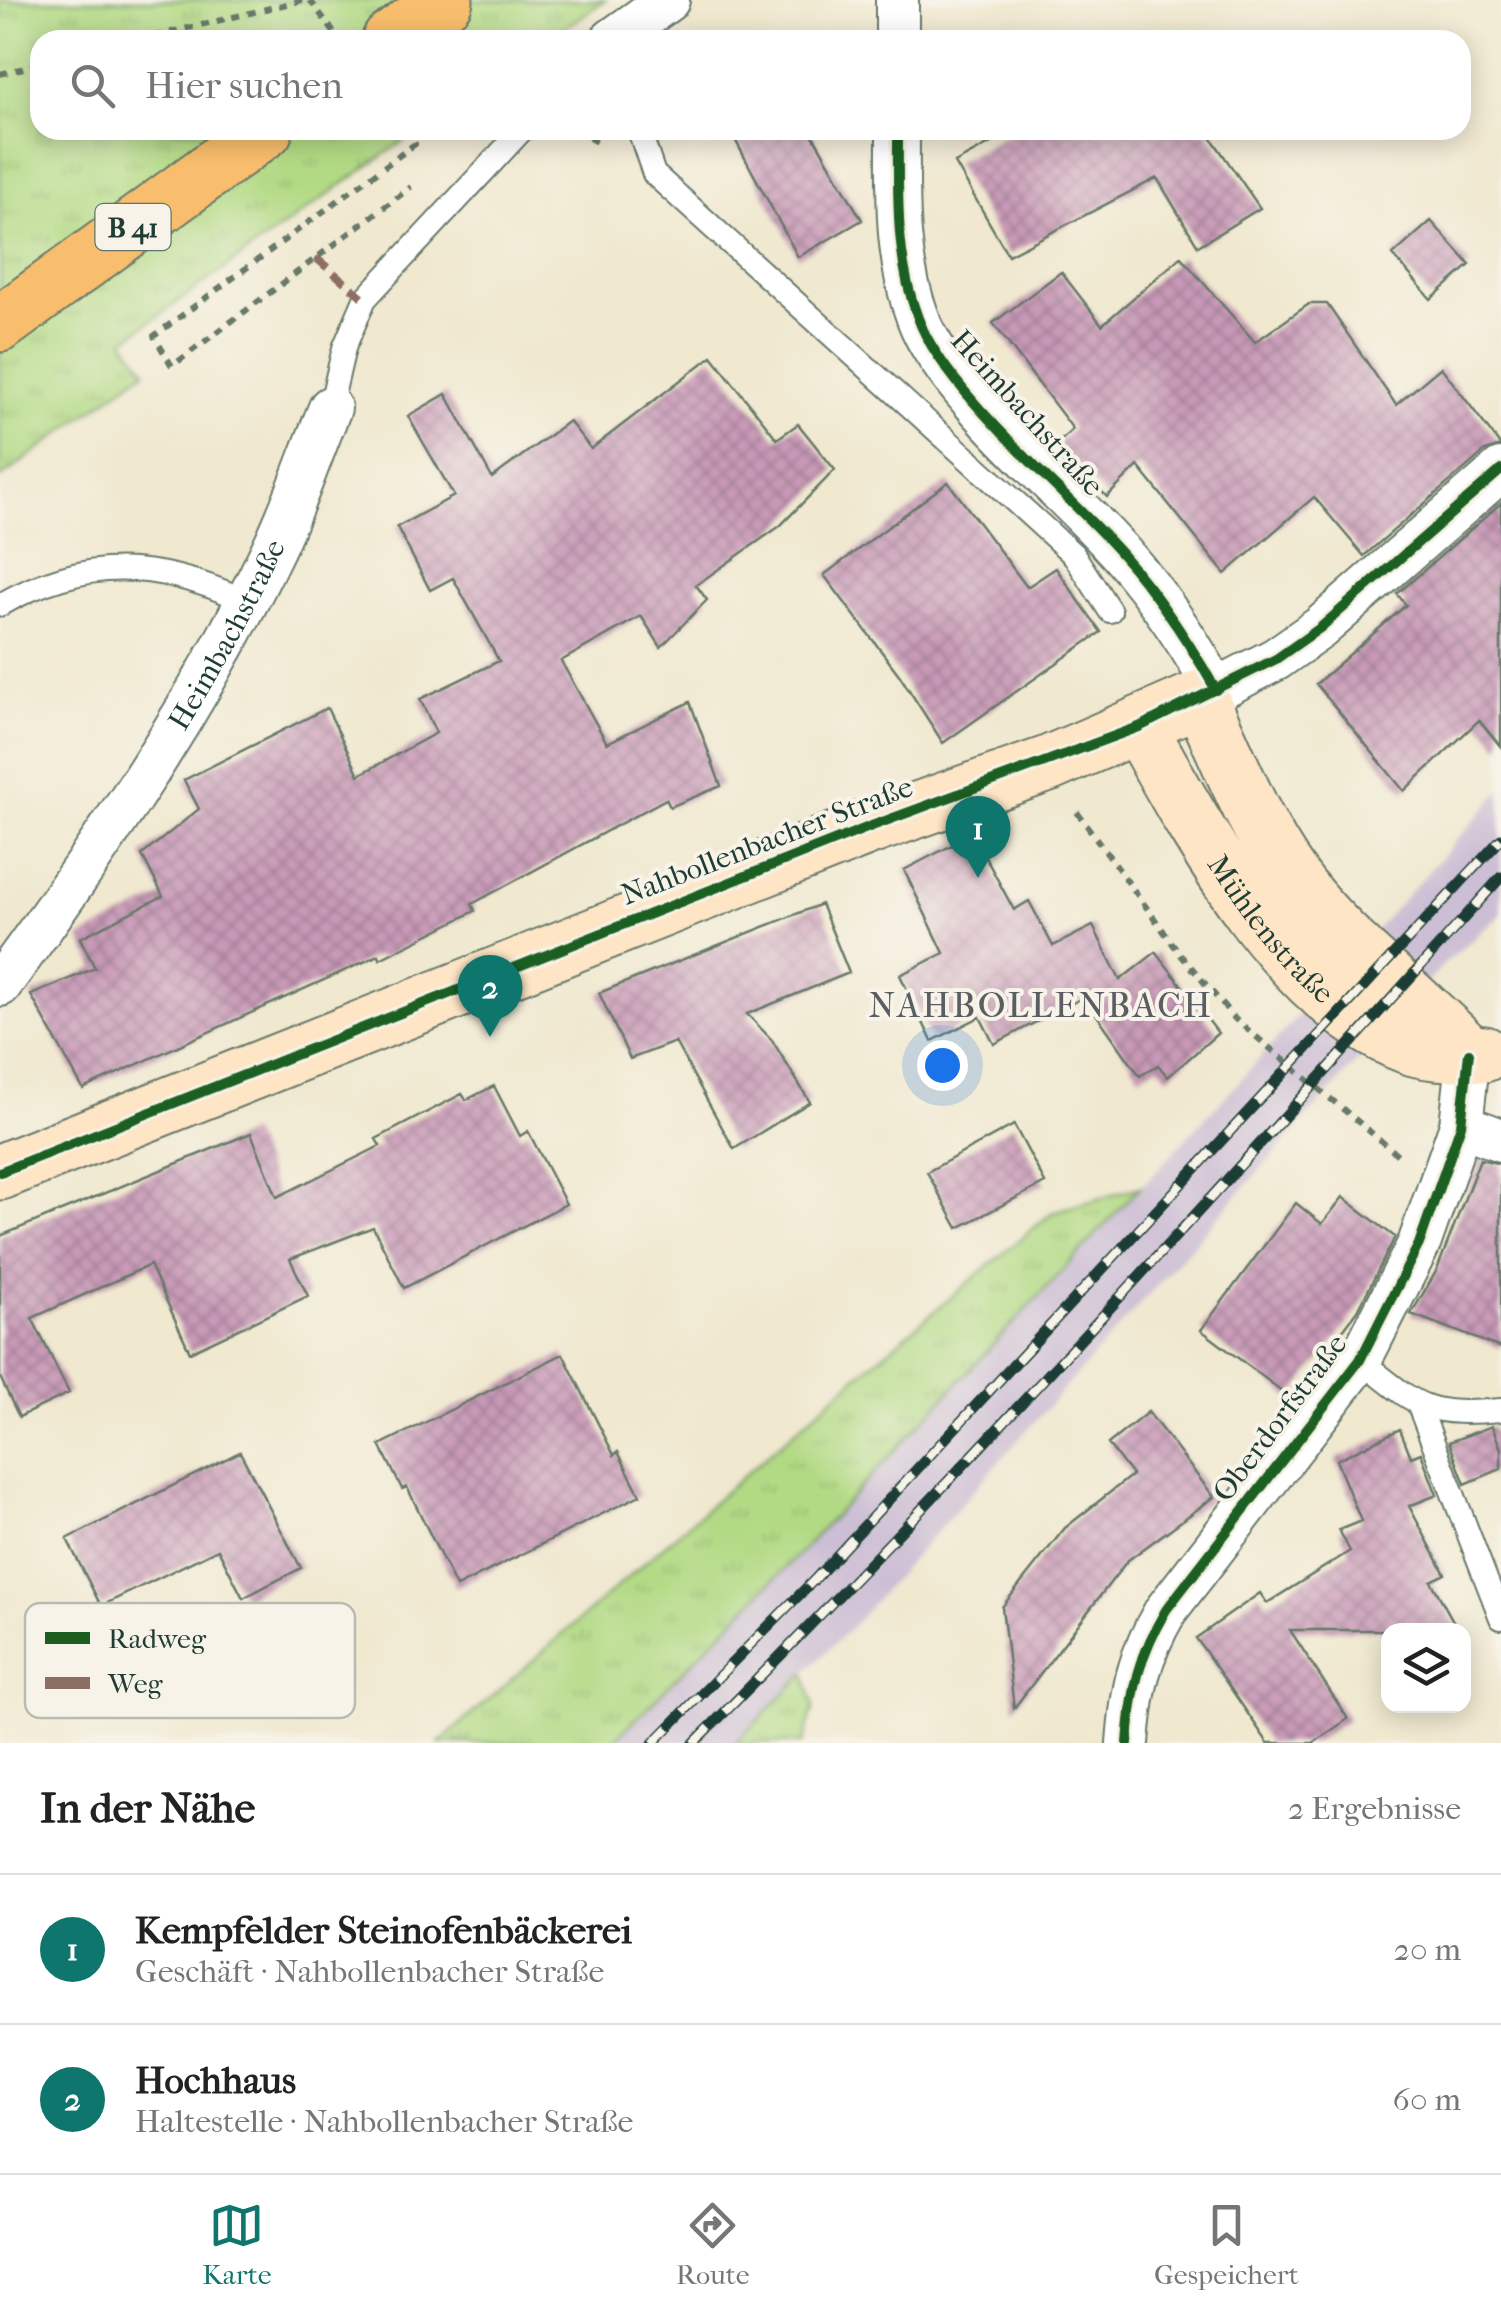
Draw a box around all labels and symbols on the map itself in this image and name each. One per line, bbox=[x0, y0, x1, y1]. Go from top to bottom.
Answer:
road number: B 41 bbox=[96, 204, 170, 250]
street label: Heimbachstraße bbox=[943, 323, 1111, 503]
street label: Heimbachstraße bbox=[161, 534, 292, 736]
street label: Nahbollenbacher Straße bbox=[616, 769, 918, 913]
pin: 1 bbox=[946, 796, 1010, 878]
street label: Mühlenstraße bbox=[1200, 848, 1341, 1011]
pin: 2 bbox=[458, 954, 522, 1037]
district label: NAHBOLLENBACH bbox=[869, 985, 1213, 1026]
your location bbox=[917, 1040, 968, 1091]
street label: Oberdorfstraße bbox=[1206, 1327, 1354, 1509]
legend bbox=[25, 1603, 355, 1718]
text: Radweg bbox=[108, 1622, 207, 1655]
text: Weg bbox=[107, 1667, 163, 1700]

